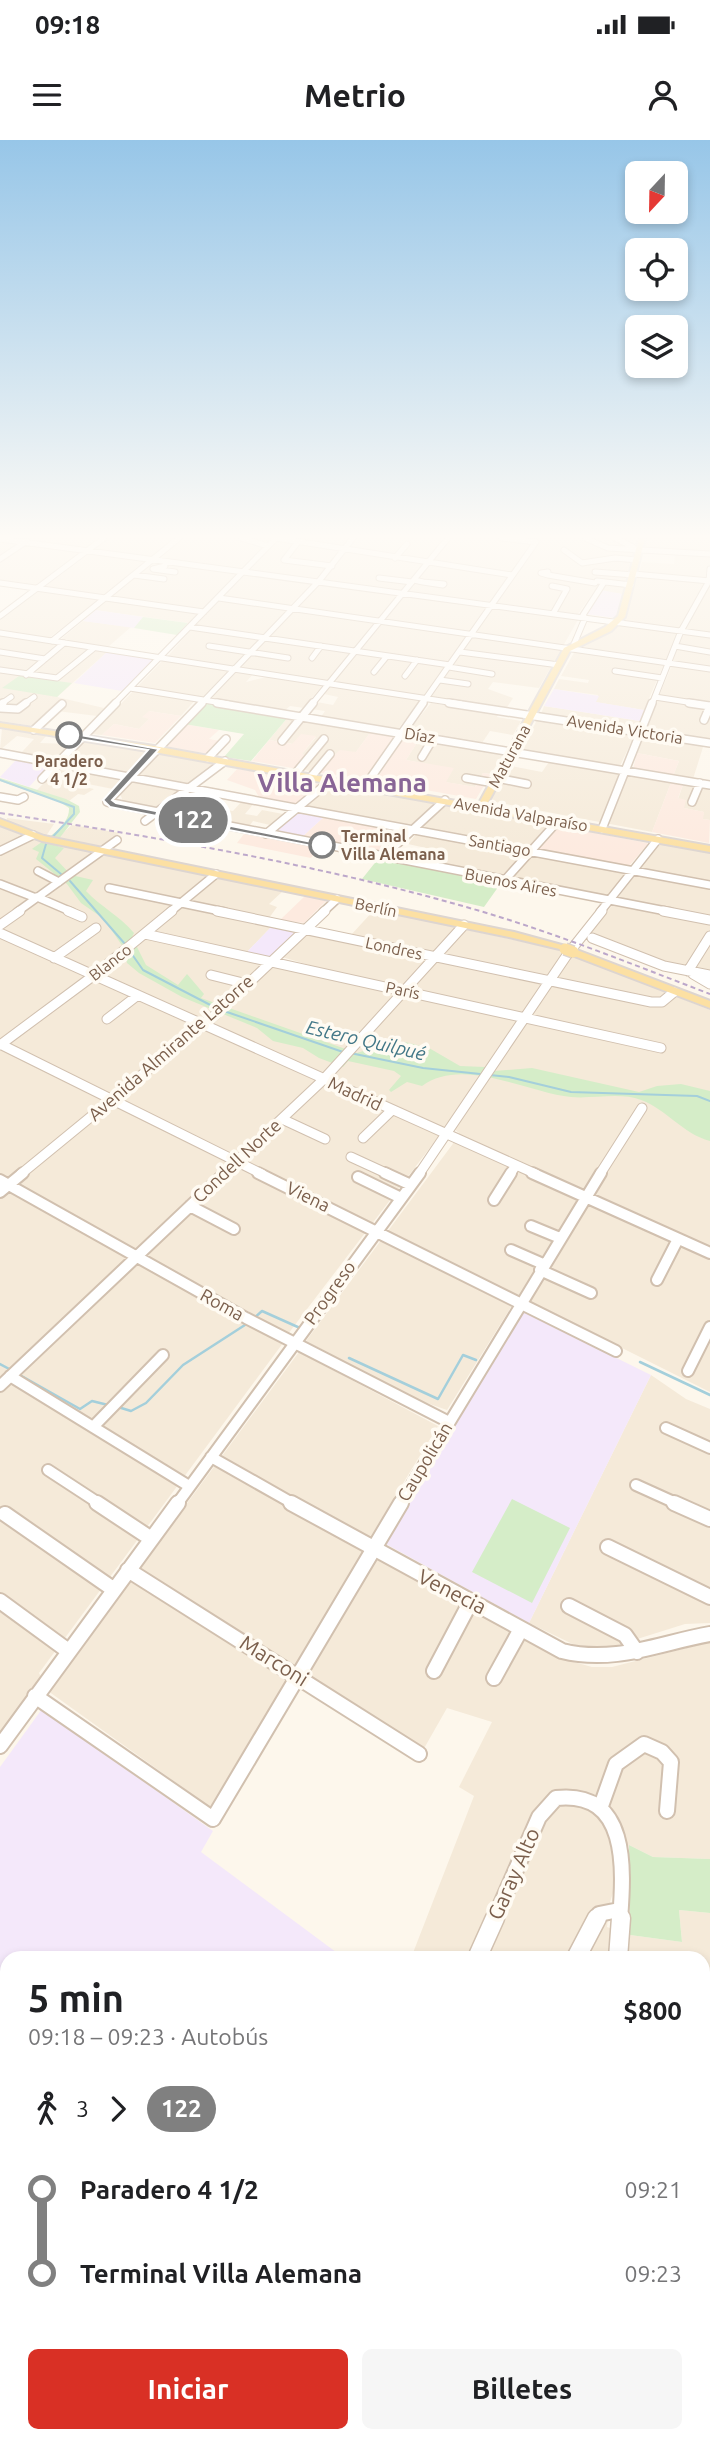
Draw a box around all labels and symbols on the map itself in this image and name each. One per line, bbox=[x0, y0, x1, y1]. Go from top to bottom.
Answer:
north arrow bbox=[625, 161, 688, 224]
street label: Avenida Victoria bbox=[566, 711, 684, 747]
street label: Maturana bbox=[484, 721, 534, 791]
marker: Paradero 4 1/2 bbox=[56, 722, 82, 748]
street label: Díaz bbox=[403, 724, 437, 746]
place label: Paradero 4 1/2 bbox=[35, 752, 103, 788]
district label: Villa Alemana bbox=[257, 768, 427, 797]
street label: Avenida Valparaíso bbox=[453, 793, 589, 835]
line badge: 122 bbox=[153, 797, 233, 843]
place label: Terminal Villa Alemana bbox=[341, 827, 445, 863]
street label: Santiago bbox=[468, 831, 532, 859]
marker: Terminal Villa Alemana bbox=[309, 832, 335, 858]
street label: Buenos Aires bbox=[463, 864, 559, 900]
street label: Berlín bbox=[353, 894, 399, 920]
street label: Londres bbox=[364, 933, 424, 963]
street label: Blanco bbox=[85, 940, 135, 984]
street label: Avenida Almirante Latorre bbox=[84, 970, 257, 1124]
street label: París bbox=[384, 978, 422, 1002]
water label: Estero Quilpué bbox=[304, 1016, 428, 1065]
street label: Madrid bbox=[325, 1072, 386, 1114]
street label: Condell Norte bbox=[188, 1114, 284, 1206]
street label: Viena bbox=[283, 1177, 333, 1215]
street label: Progreso bbox=[299, 1257, 359, 1328]
street label: Roma bbox=[197, 1284, 248, 1324]
street label: Caupolicán bbox=[393, 1418, 456, 1505]
street label: Venecia bbox=[414, 1564, 491, 1618]
street label: Marconi bbox=[236, 1630, 313, 1690]
street label: Garay Alto bbox=[482, 1824, 544, 1923]

